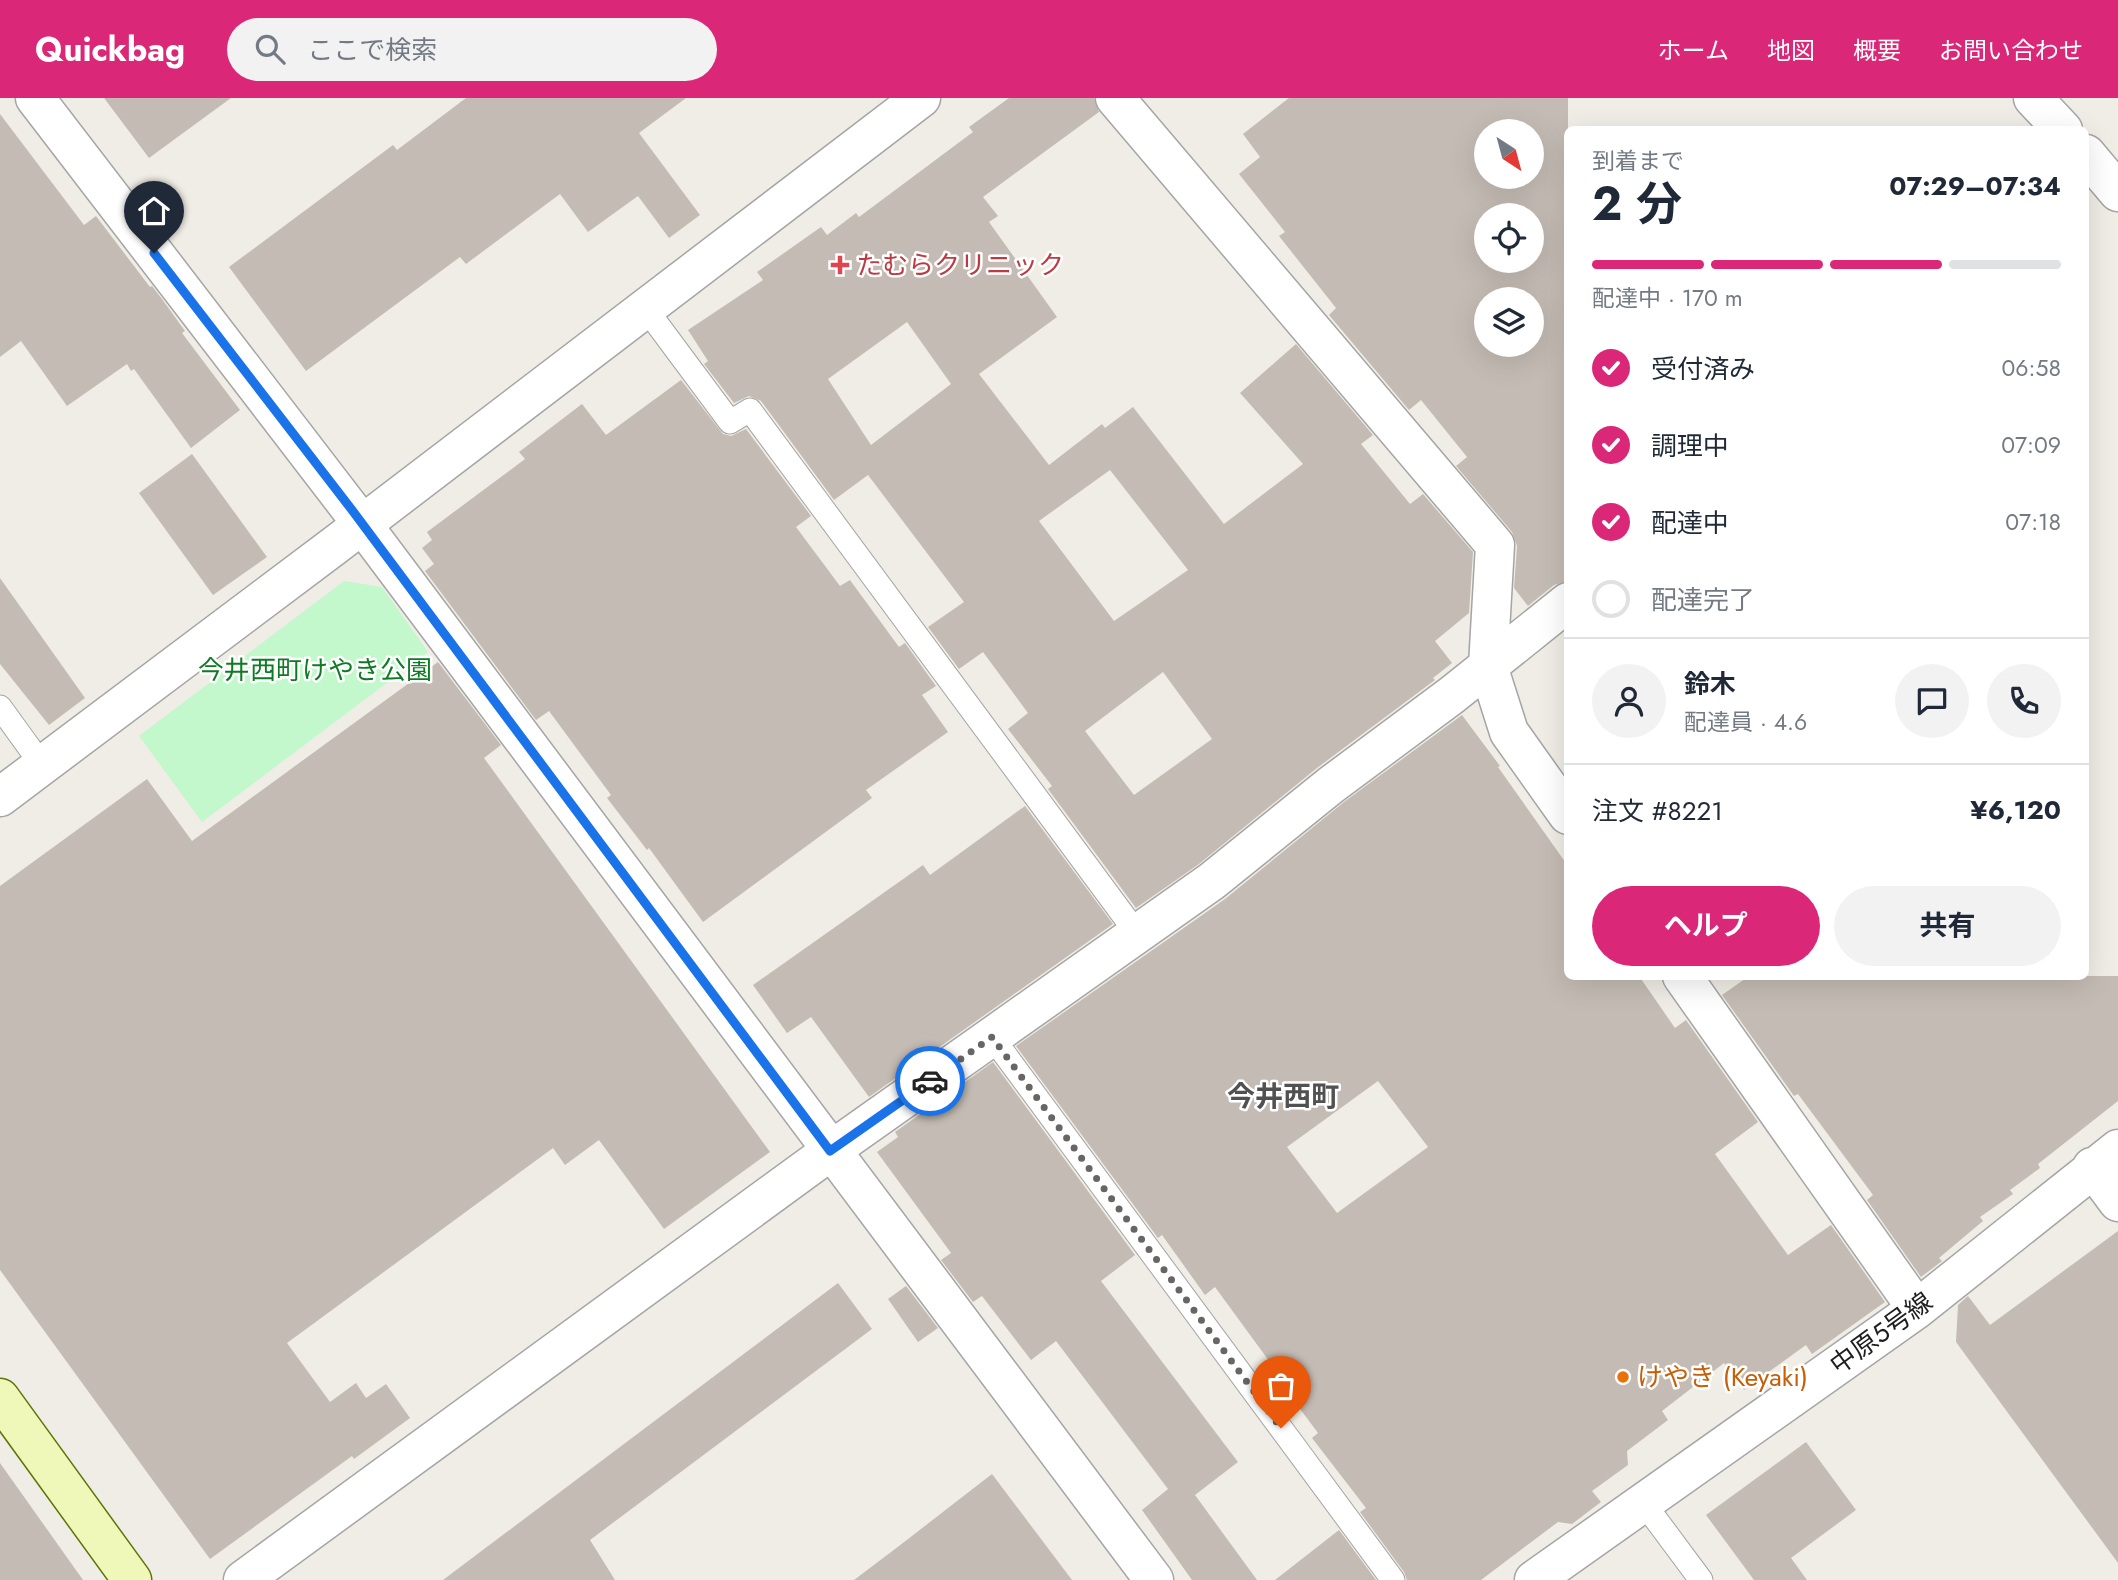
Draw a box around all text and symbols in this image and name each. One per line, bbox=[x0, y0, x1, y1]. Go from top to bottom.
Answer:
search box bbox=[227, 18, 717, 81]
text: Quickbag bbox=[35, 26, 185, 73]
icon: search bbox=[251, 30, 289, 68]
text: ここで検索 bbox=[307, 31, 437, 69]
text: ホーム bbox=[1658, 33, 1729, 68]
text: 地図 bbox=[1767, 33, 1815, 68]
text: 概要 bbox=[1853, 33, 1901, 68]
text: お問い合わせ bbox=[1939, 33, 2083, 68]
north arrow bbox=[1474, 119, 1544, 189]
map controls bbox=[1474, 119, 1544, 357]
text: 到着まで bbox=[1592, 144, 1684, 178]
text: 07:29–07:34 bbox=[1889, 167, 2061, 205]
text: 2 分 bbox=[1592, 171, 1682, 237]
pin bbox=[124, 181, 184, 253]
icon: home bbox=[135, 192, 173, 230]
button: locate bbox=[1474, 203, 1544, 273]
place label: たむらクリニック bbox=[856, 246, 1064, 284]
marker: たむらクリニック bbox=[830, 255, 850, 275]
text: 配達中 · 170 m bbox=[1592, 281, 1743, 315]
button: layers bbox=[1474, 287, 1544, 357]
icon: check bbox=[1592, 349, 1630, 387]
text: 受付済み bbox=[1651, 350, 1755, 388]
text: 06:58 bbox=[2002, 351, 2061, 385]
icon: check bbox=[1592, 426, 1630, 464]
text: 調理中 bbox=[1651, 427, 1729, 465]
text: 07:09 bbox=[2001, 428, 2061, 462]
icon: check bbox=[1592, 503, 1630, 541]
text: 配達中 bbox=[1651, 504, 1729, 542]
text: 07:18 bbox=[2005, 505, 2061, 539]
text: 配達完了 bbox=[1651, 581, 1755, 619]
park label: 今井西町けやき公園 bbox=[198, 651, 432, 689]
button: person bbox=[1592, 664, 1666, 738]
button: chat bbox=[1895, 664, 1969, 738]
button: phone bbox=[1987, 664, 2061, 738]
text: 鈴木 bbox=[1684, 665, 1736, 703]
text: 配達員 · 4.6 bbox=[1684, 705, 1807, 739]
text: ¥6,120 bbox=[1970, 791, 2061, 829]
text: 注文 #8221 bbox=[1592, 792, 1723, 830]
button: ヘルプ bbox=[1592, 886, 1820, 966]
button: 共有 bbox=[1834, 886, 2061, 966]
courier bbox=[895, 1046, 965, 1116]
icon: car bbox=[911, 1062, 949, 1100]
district label: 今井西町 bbox=[1227, 1076, 1339, 1117]
street label: 中原5号線 bbox=[1822, 1283, 1940, 1383]
pin bbox=[1251, 1356, 1311, 1428]
place label: けやき (Keyaki) bbox=[1637, 1358, 1808, 1396]
icon: bag bbox=[1262, 1367, 1300, 1405]
marker: けやき (Keyaki) bbox=[1615, 1369, 1631, 1385]

